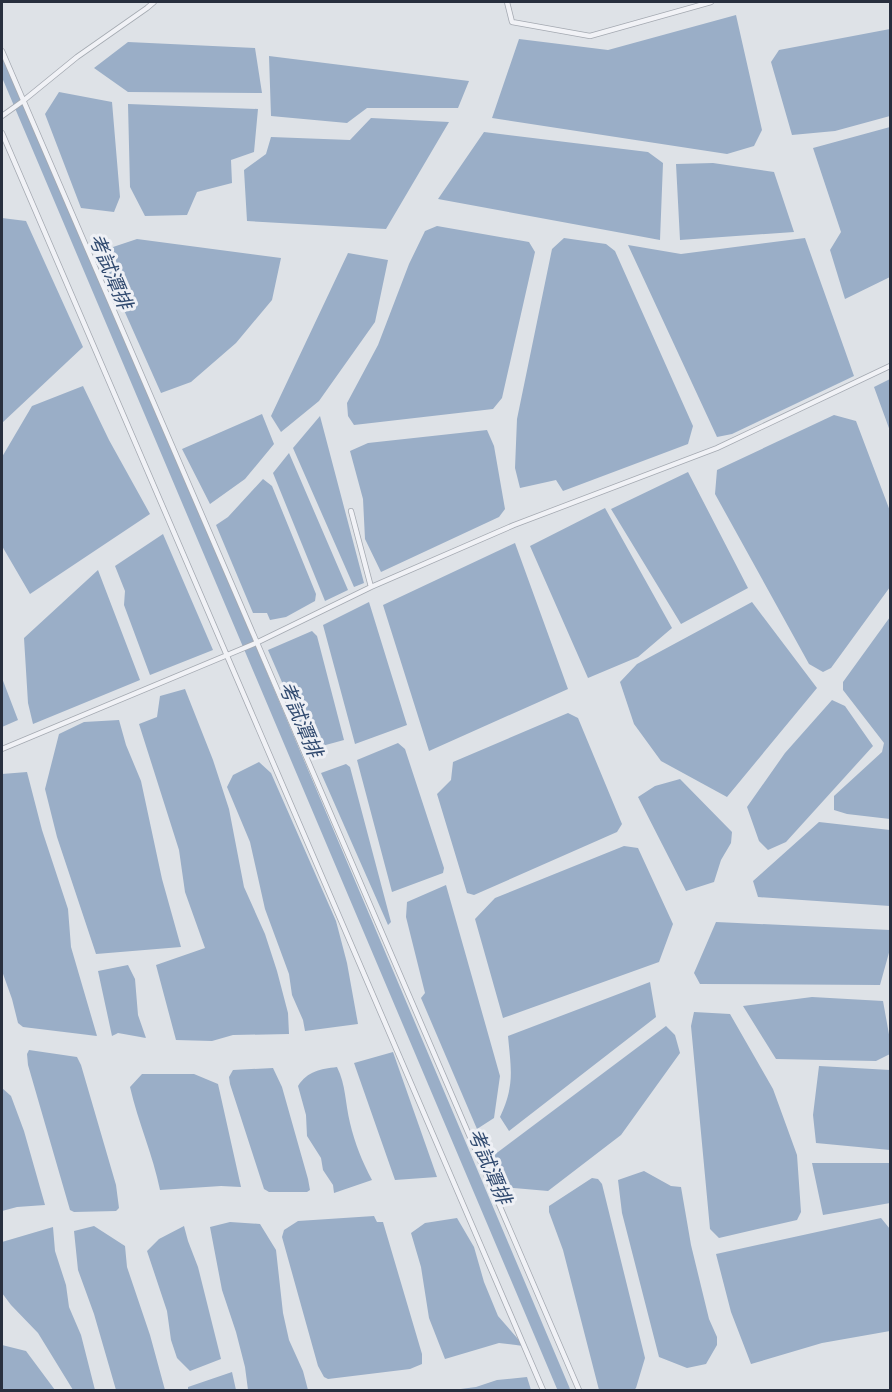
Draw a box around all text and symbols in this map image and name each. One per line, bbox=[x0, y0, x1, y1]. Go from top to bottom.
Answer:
water label: 考試潭排 bbox=[85, 230, 138, 315]
water label: 考試潭排 bbox=[275, 678, 328, 763]
water label: 考試潭排 bbox=[464, 1125, 517, 1210]

